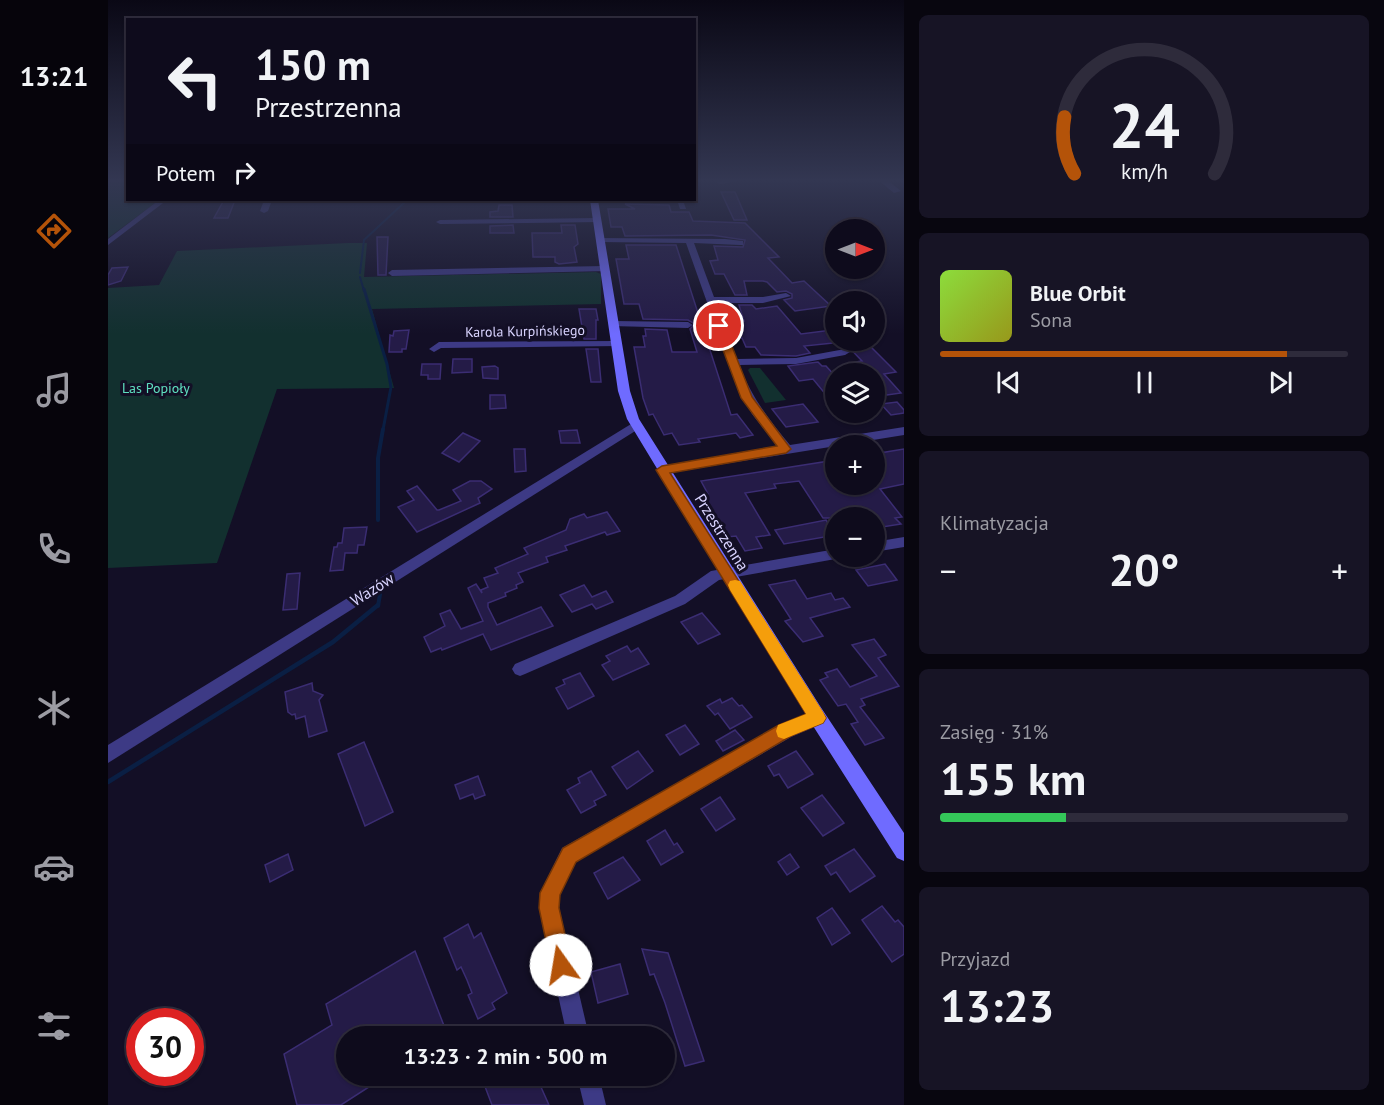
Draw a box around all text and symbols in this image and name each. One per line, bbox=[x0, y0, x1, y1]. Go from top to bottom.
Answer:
text: 150 m bbox=[255, 37, 371, 92]
icon: left bbox=[156, 42, 234, 120]
text: 13:21 bbox=[20, 59, 88, 93]
text: 24 bbox=[1109, 84, 1179, 165]
text: Przestrzenna bbox=[255, 90, 402, 124]
icon: right bbox=[228, 156, 261, 189]
text: km/h bbox=[1120, 157, 1167, 185]
text: Potem bbox=[156, 159, 216, 187]
icon: directions bbox=[33, 210, 75, 252]
north arrow bbox=[825, 219, 885, 279]
map controls bbox=[825, 219, 885, 567]
text: Blue Orbit bbox=[1030, 279, 1126, 307]
button: sound bbox=[825, 291, 885, 351]
pin bbox=[693, 300, 744, 351]
text: Sona bbox=[1030, 307, 1072, 333]
icon: arrive bbox=[702, 309, 735, 342]
street label: Karola Kurpińskiego bbox=[465, 321, 585, 341]
button: layers bbox=[825, 363, 885, 423]
icon: previous bbox=[992, 366, 1025, 399]
icon: pause bbox=[1128, 366, 1161, 399]
icon: next bbox=[1264, 366, 1297, 399]
icon: music bbox=[33, 369, 75, 411]
park label: Las Popioły bbox=[122, 379, 190, 397]
button: + bbox=[825, 435, 885, 495]
street label: Przestrzenna bbox=[690, 490, 754, 574]
button: − bbox=[825, 507, 885, 567]
text: Klimatyzacja bbox=[940, 510, 1049, 536]
icon: phone bbox=[33, 528, 75, 570]
text: 20° bbox=[1109, 540, 1179, 598]
text: − bbox=[940, 549, 957, 592]
text: + bbox=[1331, 549, 1348, 592]
street label: Wazów bbox=[347, 568, 398, 610]
icon: climate bbox=[33, 687, 75, 729]
text: Zasięg · 31% bbox=[940, 719, 1048, 745]
text: 155 km bbox=[940, 749, 1086, 807]
icon: car bbox=[33, 846, 75, 888]
position arrow bbox=[529, 933, 593, 997]
text: Przyjazd bbox=[940, 946, 1010, 972]
text: 13:23 bbox=[940, 976, 1054, 1034]
icon: filters bbox=[33, 1005, 75, 1047]
speed limit sign: 30 bbox=[126, 1008, 204, 1086]
text: 13:23 · 2 min · 500 m bbox=[404, 1042, 607, 1070]

